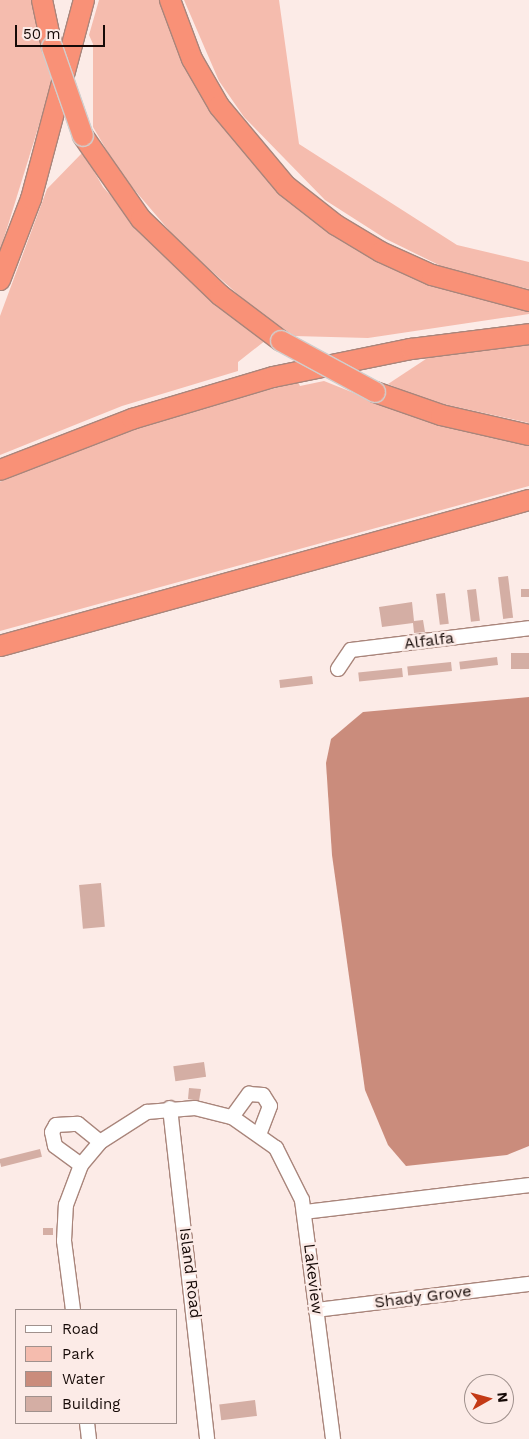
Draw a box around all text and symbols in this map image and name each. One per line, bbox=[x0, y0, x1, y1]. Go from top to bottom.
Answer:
scale bar bbox=[18, 15, 108, 47]
text: 50 m bbox=[23, 25, 60, 43]
street label: Alfalfa bbox=[403, 628, 455, 654]
street label: Island Road bbox=[175, 1226, 205, 1320]
street label: Lakeview bbox=[299, 1242, 327, 1316]
street label: Shady Grove bbox=[373, 1282, 473, 1312]
legend bbox=[15, 1309, 178, 1424]
text: Road bbox=[62, 1320, 99, 1338]
text: Park bbox=[62, 1345, 94, 1363]
text: Water bbox=[62, 1370, 105, 1388]
north arrow bbox=[464, 1374, 514, 1424]
text: N bbox=[494, 1391, 511, 1403]
text: Building bbox=[62, 1395, 120, 1413]

